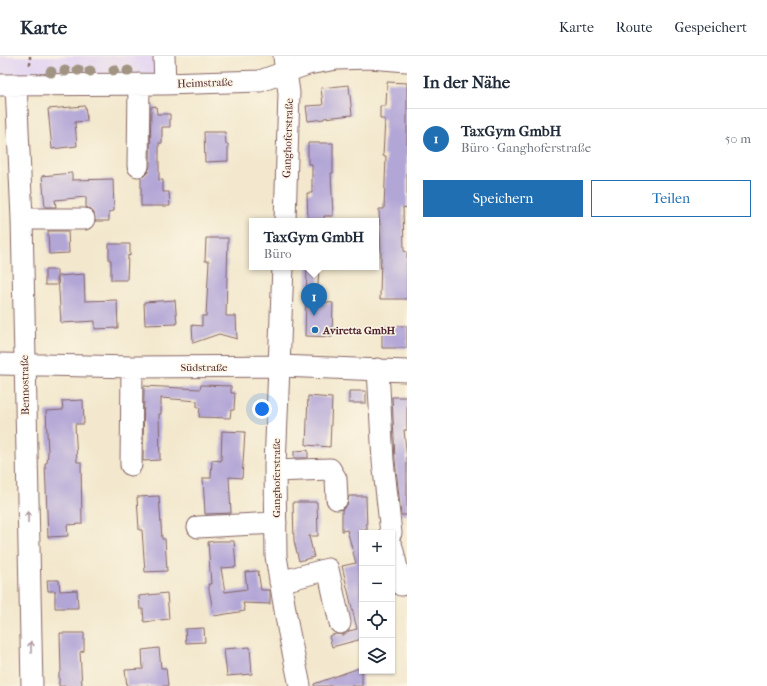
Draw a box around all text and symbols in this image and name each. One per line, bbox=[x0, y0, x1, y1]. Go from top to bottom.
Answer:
text: Karte bbox=[20, 17, 67, 39]
text: Karte bbox=[559, 19, 594, 36]
text: Route bbox=[616, 19, 653, 36]
text: Gespeichert bbox=[675, 19, 747, 36]
text: In der Nähe bbox=[423, 72, 510, 92]
street label: Heimstraße bbox=[177, 76, 234, 90]
street label: Ganghoferstraße bbox=[280, 97, 296, 178]
text: TaxGym GmbH bbox=[461, 122, 561, 140]
text: 1 bbox=[434, 131, 438, 146]
text: 50 m bbox=[725, 131, 751, 146]
text: Büro · Ganghoferstraße bbox=[461, 140, 591, 155]
button: Speichern bbox=[423, 180, 583, 217]
button: Teilen bbox=[591, 180, 751, 217]
popup bbox=[249, 218, 379, 270]
text: TaxGym GmbH bbox=[264, 228, 364, 246]
text: Büro bbox=[264, 246, 292, 261]
pin: 1 bbox=[301, 283, 327, 316]
place label: Aviretta GmbH bbox=[322, 324, 396, 337]
marker: Aviretta GmbH bbox=[310, 325, 320, 335]
street label: Bennostraße bbox=[18, 354, 32, 415]
street label: Südstraße bbox=[180, 361, 228, 374]
your location bbox=[252, 399, 272, 419]
street label: Ganghoferstraße bbox=[270, 438, 283, 518]
one-way arrow bbox=[24, 511, 32, 524]
map controls bbox=[359, 530, 395, 674]
button: + bbox=[359, 530, 395, 566]
button: − bbox=[359, 566, 395, 602]
button: locate bbox=[359, 602, 395, 638]
button: layers bbox=[359, 638, 395, 674]
one-way arrow bbox=[27, 641, 35, 654]

